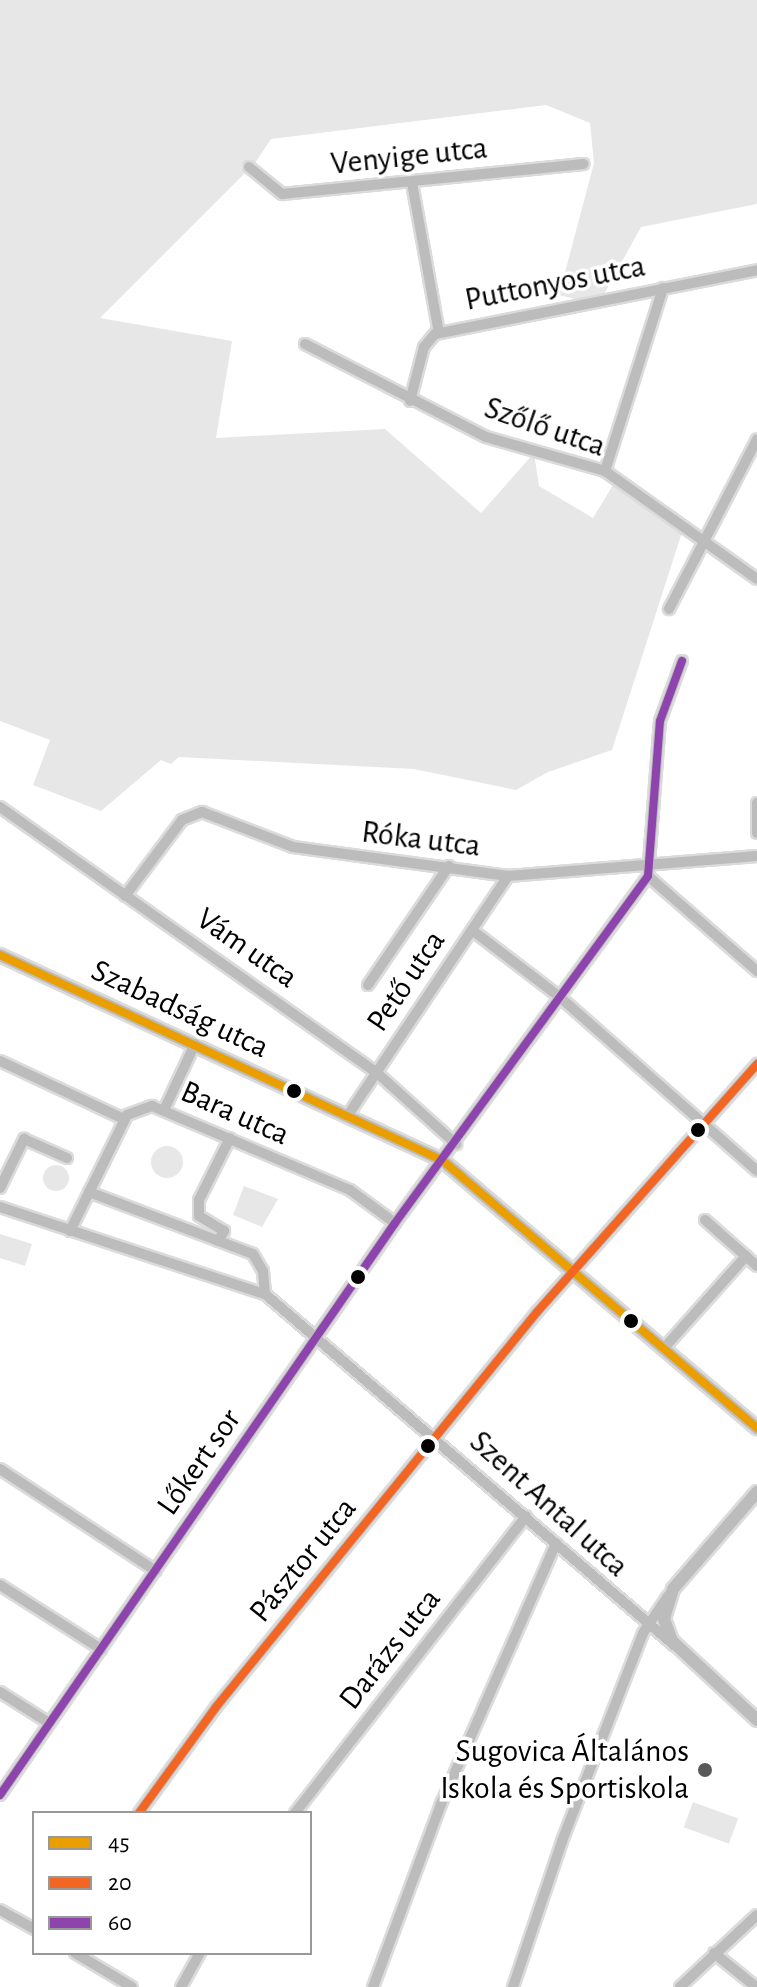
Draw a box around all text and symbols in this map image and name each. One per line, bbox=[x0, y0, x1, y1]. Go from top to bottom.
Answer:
street label: Venyige utca bbox=[329, 129, 489, 183]
street label: Puttonyos utca bbox=[462, 247, 648, 319]
street label: Szőlő utca bbox=[480, 388, 610, 466]
street label: Róka utca bbox=[360, 813, 482, 865]
street label: Vám utca bbox=[189, 899, 305, 997]
street label: Pető utca bbox=[358, 923, 454, 1039]
street label: Szabadság utca bbox=[85, 951, 275, 1067]
street label: Bara utca bbox=[175, 1072, 295, 1154]
unlabelled marker bbox=[286, 1083, 302, 1099]
unlabelled marker bbox=[690, 1122, 706, 1138]
unlabelled marker bbox=[350, 1269, 366, 1285]
unlabelled marker bbox=[623, 1313, 639, 1329]
street label: Lőkert sor bbox=[149, 1402, 249, 1522]
street label: Szent Antal utca bbox=[462, 1423, 636, 1585]
unlabelled marker bbox=[420, 1438, 436, 1454]
street label: Pásztor utca bbox=[241, 1490, 365, 1630]
street label: Darázs utca bbox=[331, 1581, 449, 1717]
place label: Sugovica Általános Iskola és Sportiskola bbox=[440, 1733, 689, 1808]
marker: Sugovica Általános Iskola és Sportiskola bbox=[696, 1761, 714, 1779]
legend bbox=[32, 1811, 312, 1955]
text: 45 bbox=[108, 1831, 130, 1855]
text: 20 bbox=[108, 1871, 132, 1895]
text: 60 bbox=[108, 1911, 132, 1935]

